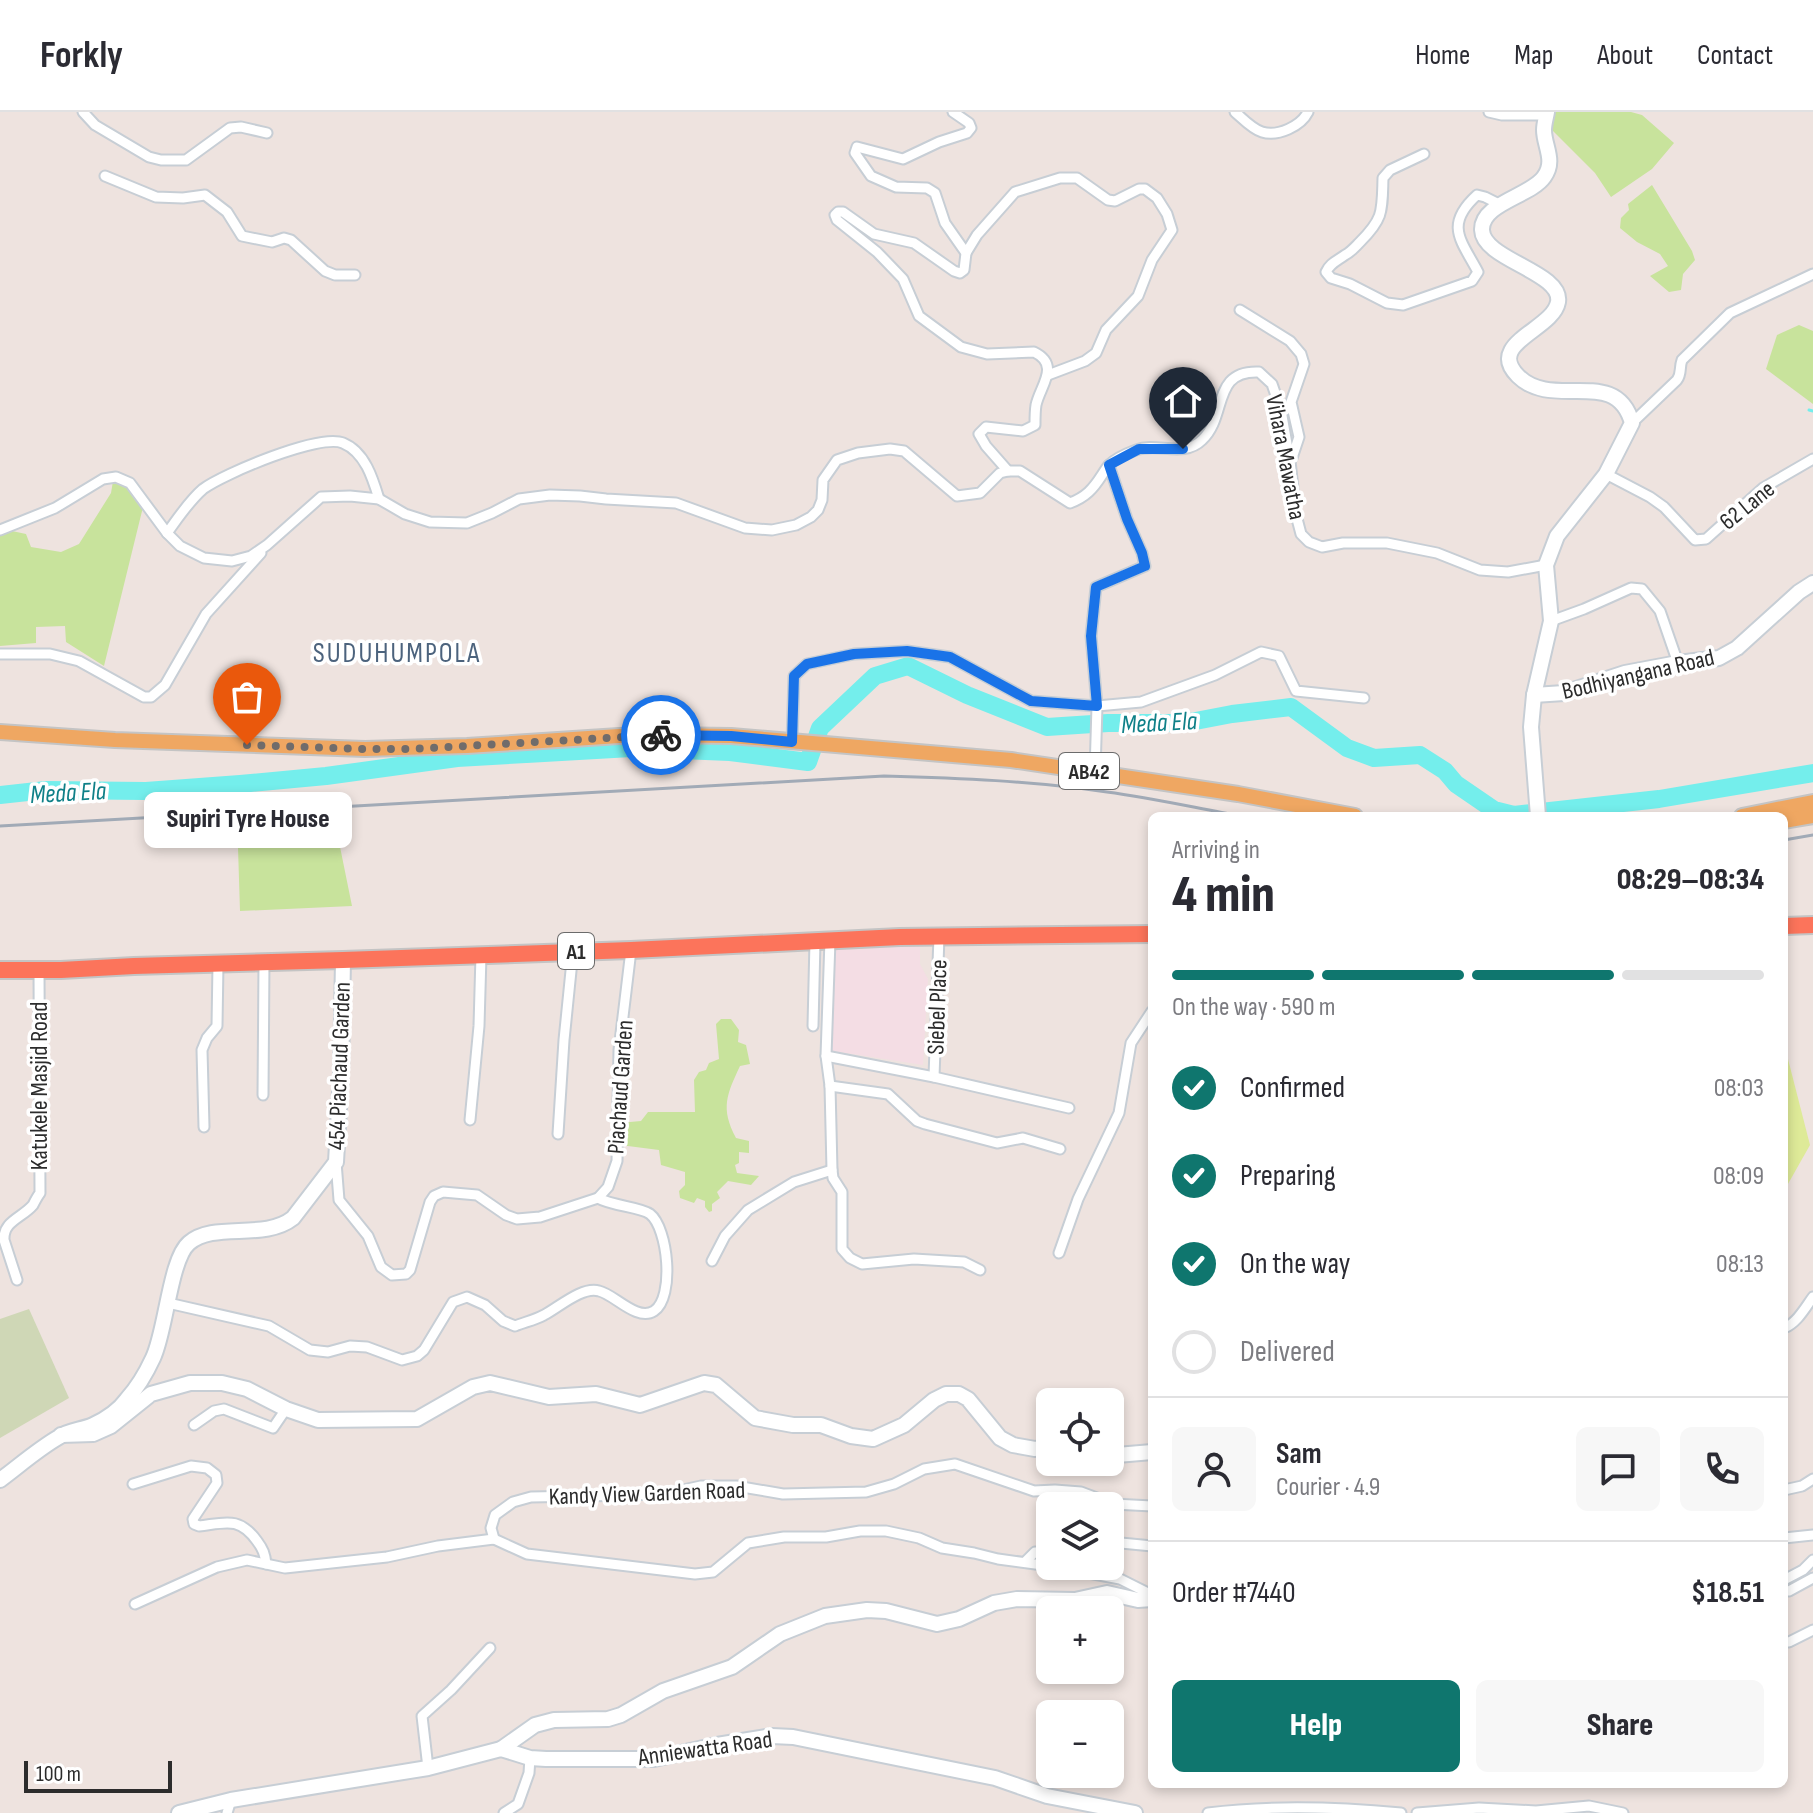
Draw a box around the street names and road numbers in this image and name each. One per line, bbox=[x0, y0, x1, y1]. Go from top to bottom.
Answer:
street label: Vihara Mawatha bbox=[1259, 392, 1312, 522]
street label: 62 Lane bbox=[1714, 474, 1781, 536]
street label: Bodhiyangana Road bbox=[1559, 643, 1717, 706]
road number: AB42 bbox=[1059, 753, 1119, 789]
road number: A1 bbox=[558, 933, 594, 969]
street label: Siebel Place bbox=[921, 959, 954, 1055]
street label: 454 Piachaud Garden bbox=[322, 982, 357, 1150]
street label: Katukele Masjid Road bbox=[25, 1002, 54, 1170]
street label: Piachaud Garden bbox=[601, 1019, 640, 1155]
street label: Kandy View Garden Road bbox=[548, 1476, 746, 1511]
street label: Anniewatta Road bbox=[635, 1725, 774, 1772]

